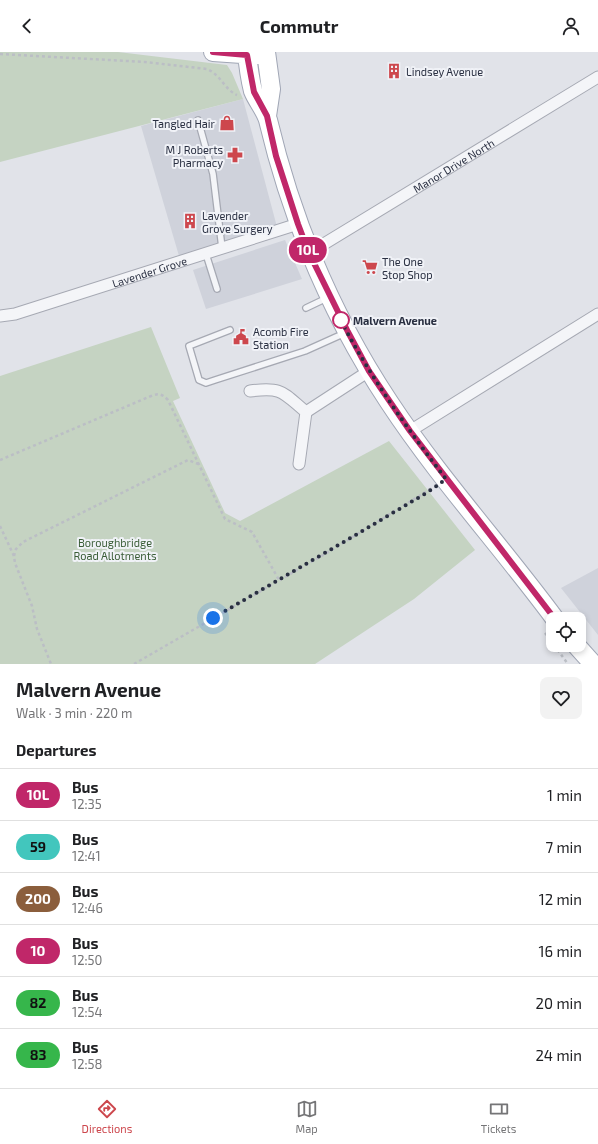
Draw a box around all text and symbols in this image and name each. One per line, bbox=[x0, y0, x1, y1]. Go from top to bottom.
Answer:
icon: back bbox=[16, 15, 38, 37]
text: Commutr bbox=[260, 15, 338, 37]
icon: person bbox=[560, 15, 582, 37]
building icon: Lindsey Avenue bbox=[385, 62, 403, 80]
place label: Lindsey Avenue bbox=[406, 65, 483, 78]
shop icon: Tangled Hair bbox=[218, 114, 236, 132]
place label: Tangled Hair bbox=[153, 117, 216, 130]
street label: Manor Drive North bbox=[410, 135, 496, 195]
place label: M J Roberts Pharmacy bbox=[166, 143, 223, 169]
pharmacy icon: M J Roberts Pharmacy bbox=[226, 146, 244, 164]
place label: Lavender Grove Surgery bbox=[202, 209, 273, 235]
building icon: Lavender Grove Surgery bbox=[181, 212, 199, 230]
line badge: 10L bbox=[285, 237, 331, 263]
text: 10L bbox=[297, 241, 319, 258]
street label: Lavender Grove bbox=[110, 253, 188, 289]
place label: The One Stop Shop bbox=[382, 255, 433, 281]
supermarket icon: The One Stop Shop bbox=[361, 258, 379, 276]
marker: Malvern Avenue bbox=[332, 311, 350, 329]
place label: Malvern Avenue bbox=[353, 314, 437, 327]
place label: Acomb Fire Station bbox=[253, 325, 309, 351]
public building icon: Acomb Fire Station bbox=[232, 328, 250, 346]
park label: Boroughbridge Road Allotments bbox=[73, 536, 157, 562]
your location bbox=[203, 608, 223, 628]
map controls bbox=[546, 612, 586, 652]
button: locate bbox=[546, 612, 586, 652]
button: heart bbox=[540, 677, 582, 719]
text: Malvern Avenue bbox=[16, 678, 161, 701]
text: Walk · 3 min · 220 m bbox=[16, 705, 132, 721]
text: Departures bbox=[16, 741, 96, 759]
text: Bus bbox=[72, 778, 98, 796]
text: 10L bbox=[27, 786, 49, 803]
text: 1 min bbox=[547, 786, 582, 804]
text: 12:35 bbox=[72, 796, 102, 812]
text: Bus bbox=[72, 830, 98, 848]
text: 59 bbox=[30, 838, 46, 855]
text: 7 min bbox=[545, 838, 582, 856]
text: 12:41 bbox=[72, 848, 101, 864]
text: Bus bbox=[72, 882, 98, 900]
text: 200 bbox=[25, 890, 51, 907]
text: 12 min bbox=[539, 890, 582, 908]
text: 12:46 bbox=[72, 900, 103, 916]
text: Bus bbox=[72, 934, 98, 952]
text: 10 bbox=[31, 942, 45, 959]
text: 16 min bbox=[539, 942, 582, 960]
text: 12:50 bbox=[72, 952, 102, 968]
text: Bus bbox=[72, 986, 98, 1004]
text: 82 bbox=[30, 994, 46, 1011]
text: 20 min bbox=[536, 994, 582, 1012]
text: 12:54 bbox=[72, 1004, 103, 1020]
text: Bus bbox=[72, 1038, 98, 1056]
text: 83 bbox=[30, 1046, 46, 1063]
text: 24 min bbox=[535, 1046, 582, 1064]
text: 12:58 bbox=[72, 1056, 102, 1072]
tab: Directions bbox=[82, 1098, 132, 1135]
tab: Map bbox=[296, 1098, 318, 1135]
tab: Tickets bbox=[481, 1098, 516, 1135]

